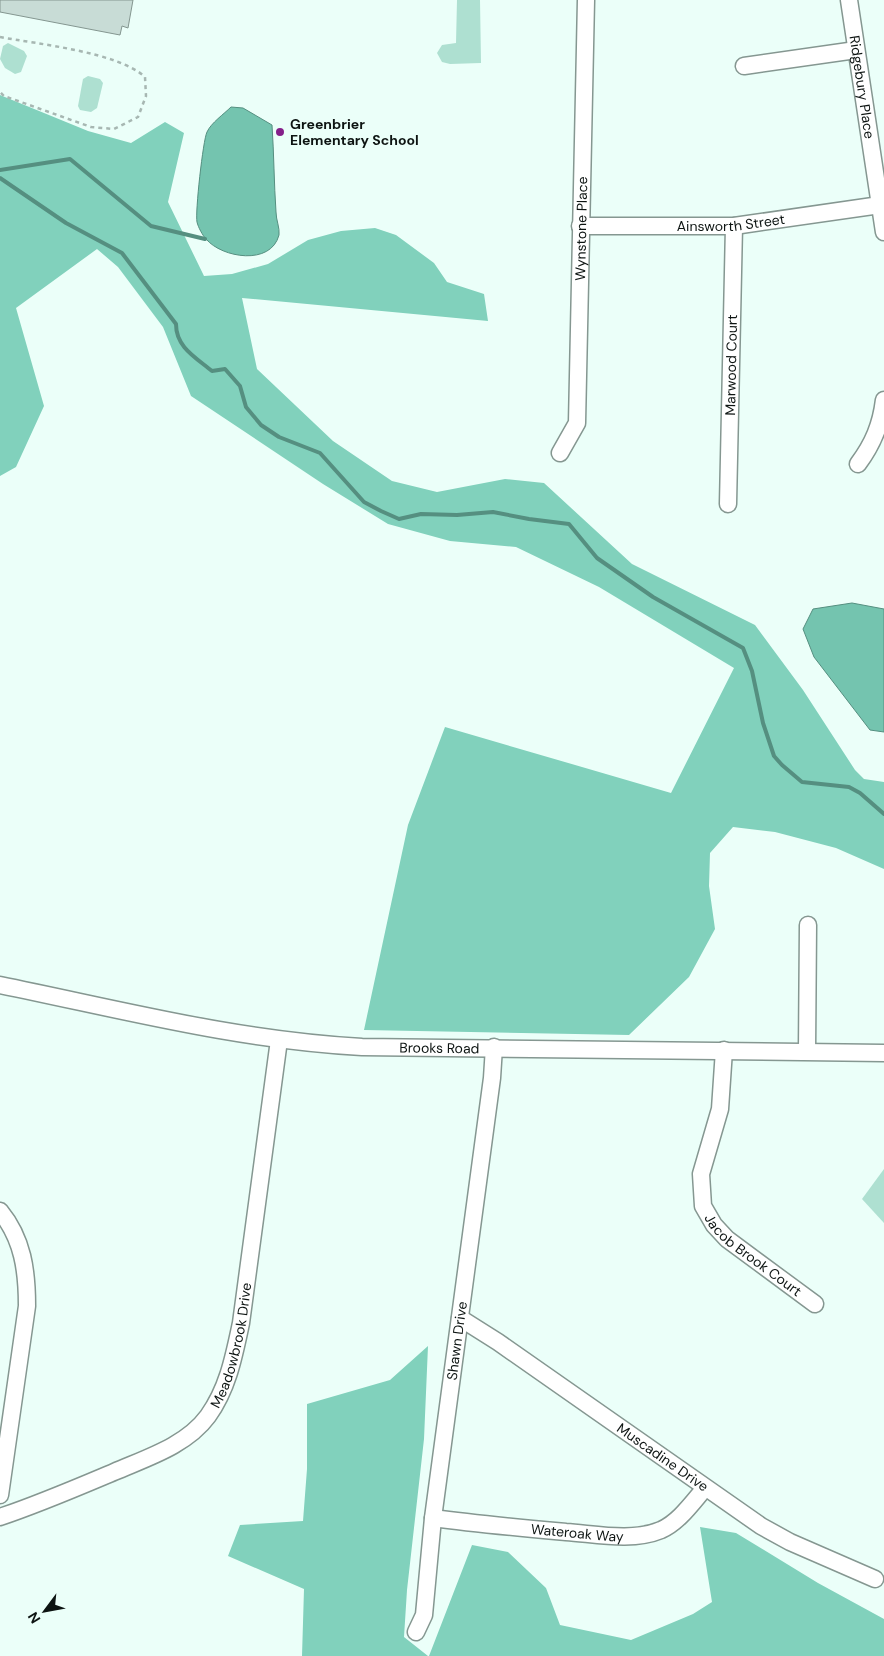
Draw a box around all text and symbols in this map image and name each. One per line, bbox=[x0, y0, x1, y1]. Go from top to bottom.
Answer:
street label: Ridgebury Place bbox=[845, 34, 879, 140]
place label: Greenbrier Elementary School bbox=[290, 115, 419, 149]
marker: Greenbrier Elementary School bbox=[274, 126, 286, 138]
street label: Wynstone Place bbox=[571, 176, 591, 281]
street label: Ainsworth Street bbox=[677, 210, 786, 235]
street label: Marwood Court bbox=[721, 314, 741, 416]
street label: Brooks Road bbox=[399, 1038, 479, 1057]
street label: Jacob Brook Court bbox=[700, 1211, 805, 1300]
street label: Meadowbrook Drive bbox=[206, 1281, 255, 1411]
street label: Shawn Drive bbox=[443, 1300, 471, 1381]
street label: Muscadine Drive bbox=[614, 1419, 712, 1495]
street label: Wateroak Way bbox=[530, 1520, 624, 1546]
north arrow bbox=[20, 1586, 70, 1636]
text: N bbox=[24, 1609, 44, 1627]

